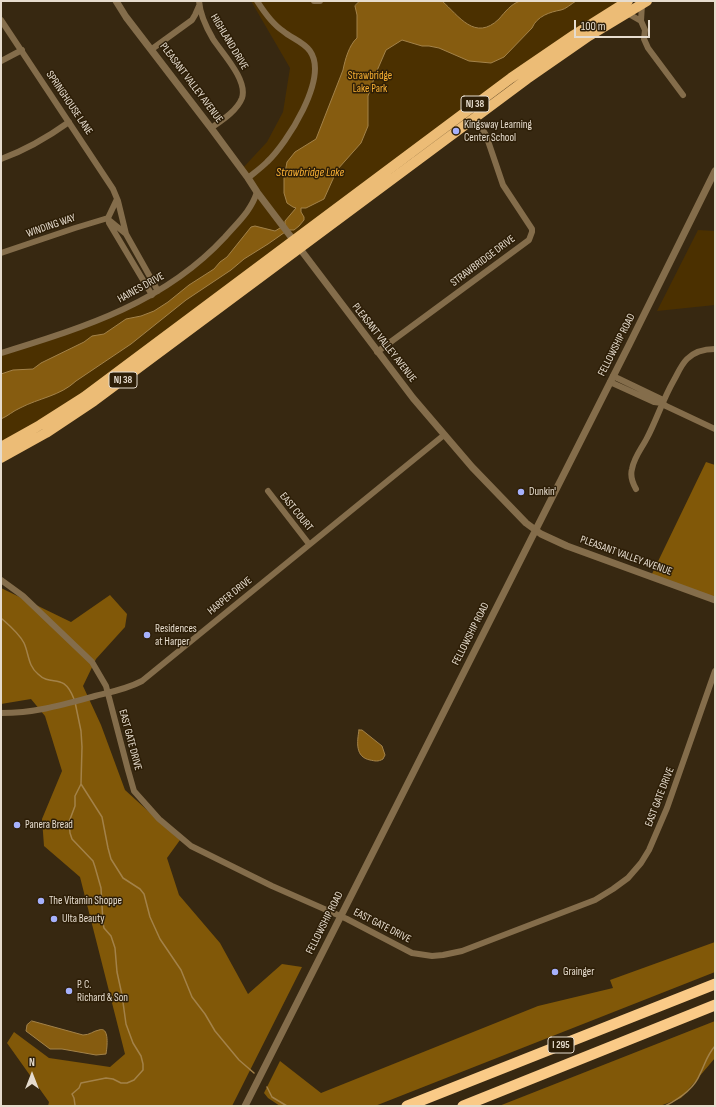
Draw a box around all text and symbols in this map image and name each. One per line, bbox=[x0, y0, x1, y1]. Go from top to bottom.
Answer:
street label: HIGHLAND DRIVE bbox=[207, 12, 251, 72]
scale bar bbox=[576, 12, 652, 38]
text: 100 m bbox=[581, 19, 606, 34]
street label: PLEASANT VALLEY AVENUE bbox=[157, 40, 225, 126]
street label: SPRINGHOUSE LANE bbox=[43, 69, 95, 137]
park label: Strawbridge Lake Park bbox=[348, 69, 392, 95]
road number: NJ 38 bbox=[461, 96, 489, 112]
place label: Kingsway Learning Center School bbox=[464, 118, 532, 144]
marker: Kingsway Learning Center School bbox=[451, 126, 461, 136]
water label: Strawbridge Lake bbox=[276, 166, 344, 180]
street label: WINDING WAY bbox=[25, 211, 77, 241]
street label: STRAWBRIDGE DRIVE bbox=[448, 232, 518, 290]
street label: HAINES DRIVE bbox=[115, 270, 167, 306]
street label: PLEASANT VALLEY AVENUE bbox=[349, 301, 419, 385]
street label: FELLOWSHIP ROAD bbox=[596, 311, 638, 379]
road number: NJ 38 bbox=[109, 372, 137, 388]
place label: Dunkin' bbox=[529, 485, 556, 499]
marker: Dunkin' bbox=[516, 487, 526, 497]
street label: EAST COURT bbox=[277, 490, 315, 534]
street label: PLEASANT VALLEY AVENUE bbox=[578, 533, 674, 579]
street label: HARPER DRIVE bbox=[205, 574, 255, 618]
street label: FELLOWSHIP ROAD bbox=[450, 600, 492, 668]
place label: Residences at Harper bbox=[155, 622, 197, 648]
marker: Residences at Harper bbox=[142, 630, 152, 640]
street label: EAST GATE DRIVE bbox=[116, 708, 144, 772]
street label: EAST GATE DRIVE bbox=[643, 765, 677, 829]
place label: Panera Bread bbox=[25, 818, 73, 832]
marker: Panera Bread bbox=[12, 820, 22, 830]
street label: FELLOWSHIP ROAD bbox=[304, 889, 346, 957]
place label: The Vitamin Shoppe bbox=[49, 894, 122, 908]
marker: The Vitamin Shoppe bbox=[36, 896, 46, 906]
street label: EAST GATE DRIVE bbox=[351, 906, 413, 946]
place label: Ulta Beauty bbox=[62, 912, 105, 926]
marker: Ulta Beauty bbox=[49, 914, 59, 924]
place label: Grainger bbox=[563, 965, 594, 979]
marker: Grainger bbox=[550, 967, 560, 977]
place label: P. C. Richard & Son bbox=[77, 978, 128, 1004]
marker: P. C. Richard & Son bbox=[64, 986, 74, 996]
road number: I 295 bbox=[548, 1037, 574, 1053]
north arrow bbox=[12, 1055, 52, 1095]
text: N bbox=[29, 1056, 35, 1069]

